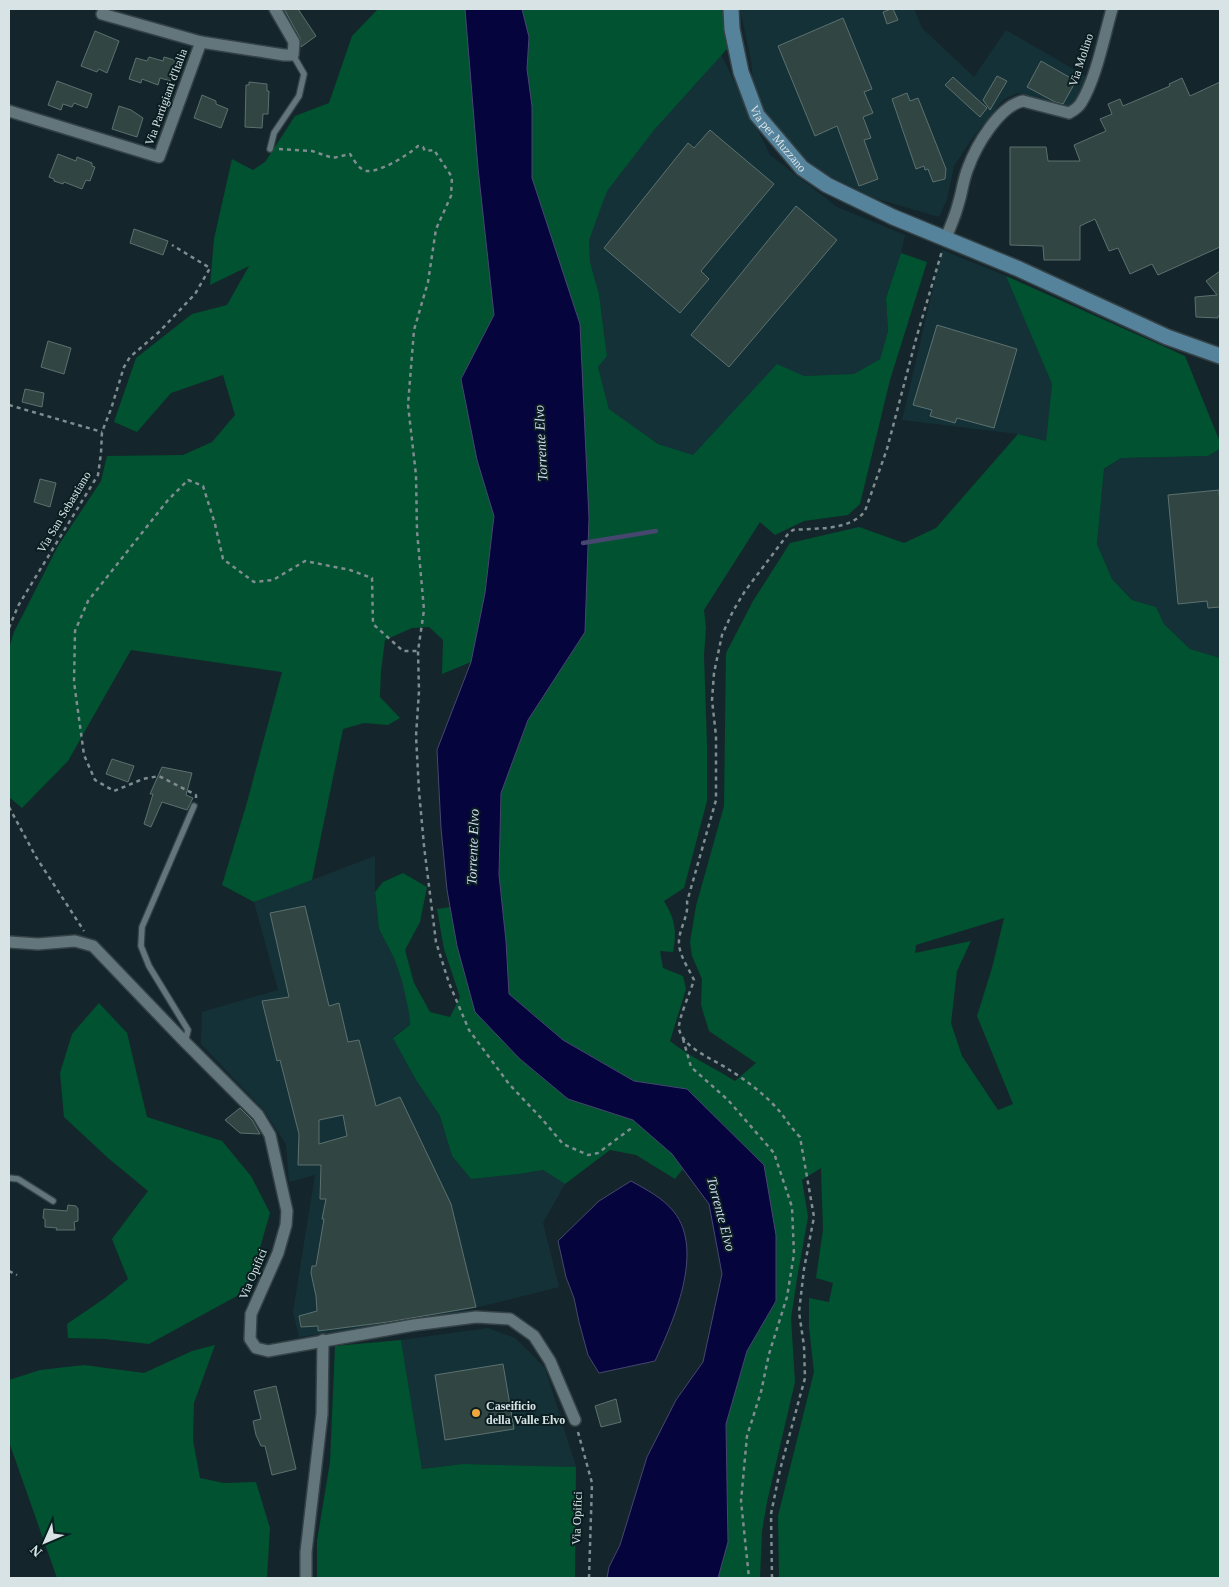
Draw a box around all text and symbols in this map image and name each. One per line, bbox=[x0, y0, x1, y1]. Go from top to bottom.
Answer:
street label: Via Molino bbox=[1066, 32, 1096, 88]
street label: Via Partigiani d'Italia bbox=[142, 46, 190, 147]
street label: Via per Muzzano bbox=[747, 103, 809, 175]
water label: Torrente Elvo bbox=[532, 404, 550, 482]
street label: Via San Sebastiano bbox=[34, 469, 94, 555]
water label: Torrente Elvo bbox=[464, 809, 482, 885]
water label: Torrente Elvo bbox=[704, 1175, 738, 1253]
street label: Via Opifici bbox=[236, 1246, 270, 1301]
place label: Caseificio della Valle Elvo bbox=[486, 1399, 565, 1427]
marker: Caseificio della Valle Elvo bbox=[470, 1407, 482, 1419]
street label: Via Opifici bbox=[569, 1490, 585, 1545]
north arrow bbox=[20, 1517, 70, 1567]
text: N bbox=[27, 1542, 45, 1560]

